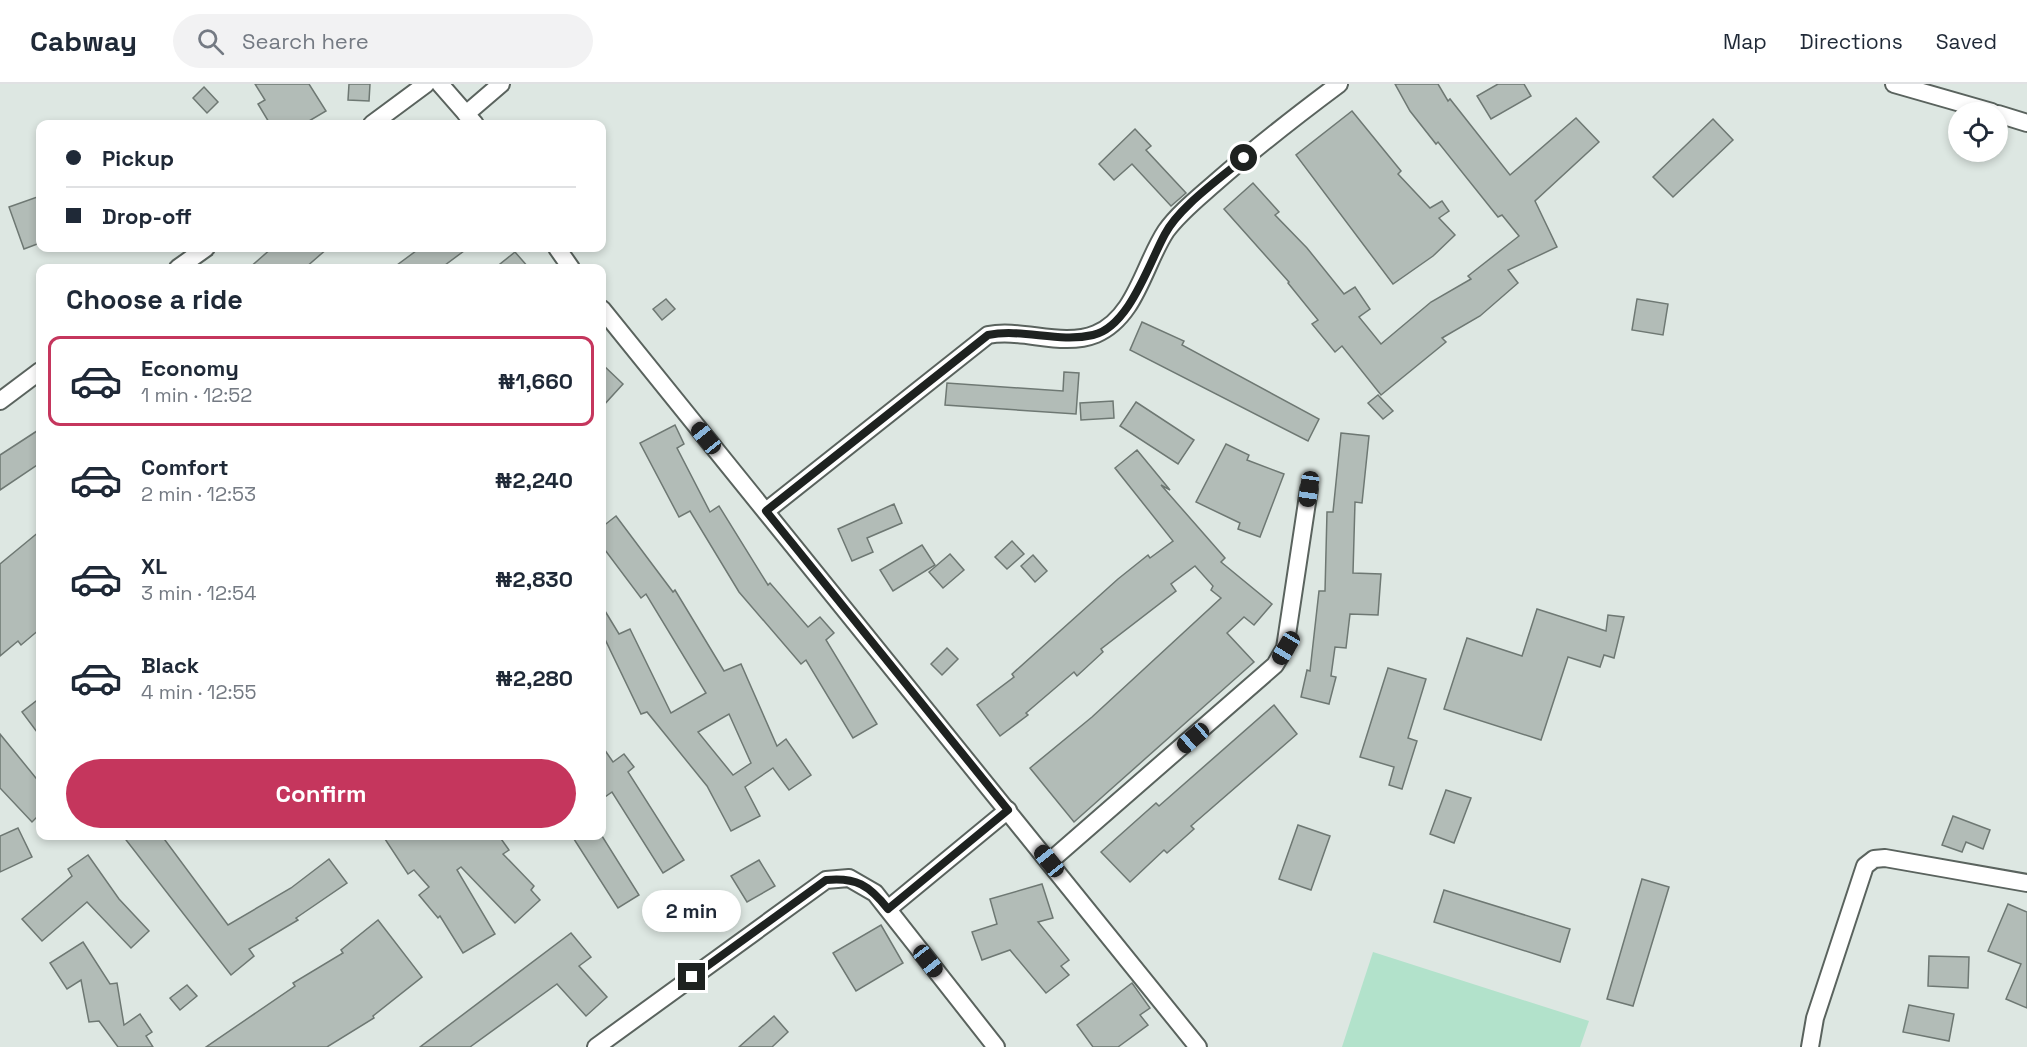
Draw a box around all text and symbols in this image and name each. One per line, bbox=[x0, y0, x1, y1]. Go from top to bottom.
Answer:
search box bbox=[173, 14, 593, 68]
text: Cabway bbox=[30, 23, 137, 59]
icon: search bbox=[194, 25, 227, 58]
text: Search here bbox=[242, 27, 369, 55]
text: Map bbox=[1723, 28, 1767, 55]
text: Directions bbox=[1800, 28, 1903, 55]
text: Saved bbox=[1936, 28, 1997, 55]
map controls bbox=[1948, 102, 2008, 162]
button: locate bbox=[1948, 102, 2008, 162]
text: Pickup bbox=[102, 144, 174, 172]
route start bbox=[1230, 144, 1257, 171]
text: Drop-off bbox=[102, 202, 192, 230]
text: Choose a ride bbox=[66, 282, 243, 317]
icon: car bbox=[69, 354, 123, 408]
text: Economy bbox=[141, 354, 239, 382]
text: ₦1,660 bbox=[498, 367, 573, 395]
text: 1 min · 12:52 bbox=[141, 382, 252, 408]
car bbox=[688, 418, 724, 458]
icon: car bbox=[69, 453, 123, 507]
text: Comfort bbox=[141, 453, 229, 481]
text: ₦2,240 bbox=[495, 466, 573, 494]
car bbox=[1298, 470, 1320, 508]
text: 2 min · 12:53 bbox=[141, 481, 256, 507]
icon: car bbox=[69, 552, 123, 606]
text: XL bbox=[141, 552, 167, 580]
text: ₦2,830 bbox=[495, 565, 573, 593]
text: 3 min · 12:54 bbox=[141, 580, 257, 606]
car bbox=[1269, 628, 1303, 668]
icon: car bbox=[69, 651, 123, 705]
text: Black bbox=[141, 651, 199, 679]
text: ₦2,280 bbox=[495, 664, 573, 692]
text: 4 min · 12:55 bbox=[141, 679, 256, 705]
car bbox=[1174, 719, 1212, 757]
button: Confirm bbox=[66, 759, 576, 828]
car bbox=[1031, 841, 1067, 881]
callout: 2 min bbox=[642, 890, 742, 932]
text: 2 min bbox=[666, 898, 717, 924]
car bbox=[910, 941, 946, 981]
route end bbox=[678, 963, 705, 990]

